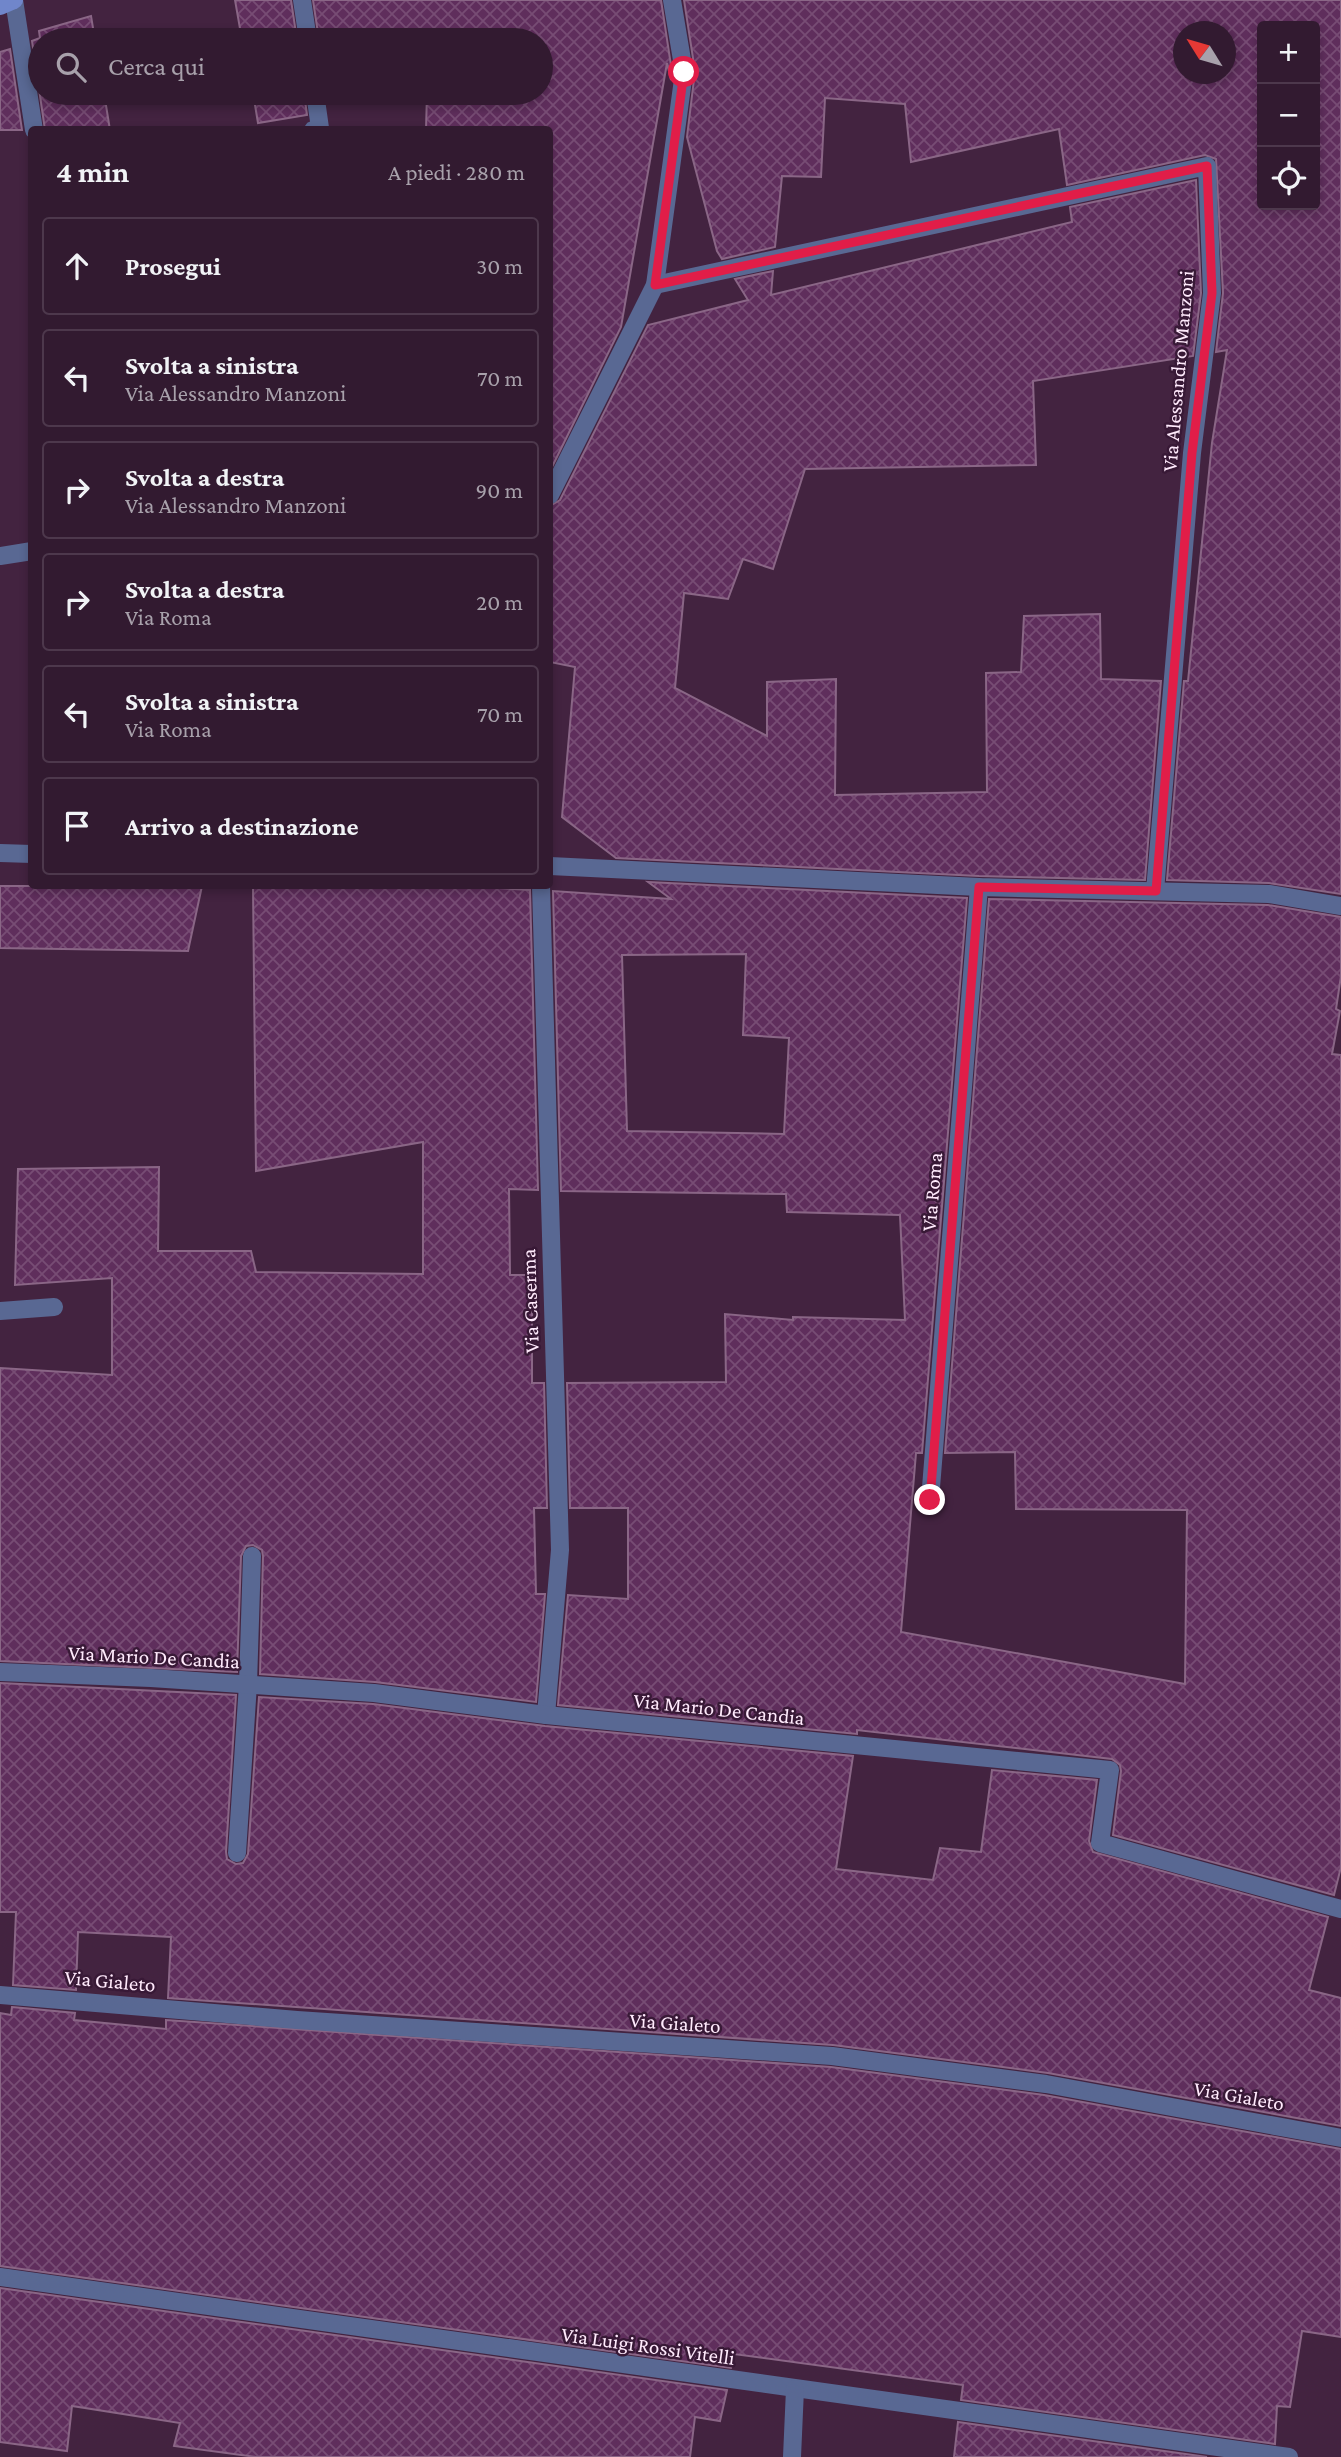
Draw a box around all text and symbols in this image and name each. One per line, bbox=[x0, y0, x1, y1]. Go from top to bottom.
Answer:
north arrow bbox=[1173, 21, 1236, 84]
map controls bbox=[1257, 21, 1320, 210]
button: + bbox=[1257, 21, 1320, 84]
search box bbox=[28, 28, 553, 105]
icon: search bbox=[52, 48, 90, 86]
text: Cerca qui bbox=[108, 52, 205, 81]
route start bbox=[668, 56, 699, 87]
button: − bbox=[1257, 84, 1320, 147]
button: locate bbox=[1257, 147, 1320, 210]
text: 4 min bbox=[56, 155, 129, 188]
text: A piedi · 280 m bbox=[388, 159, 525, 185]
icon: ahead bbox=[58, 247, 96, 285]
text: Prosegui bbox=[125, 252, 221, 281]
text: 30 m bbox=[476, 253, 523, 279]
street label: Via Alessandro Manzoni bbox=[1157, 269, 1199, 473]
text: Svolta a sinistra bbox=[125, 351, 299, 380]
icon: left bbox=[58, 359, 96, 397]
text: 70 m bbox=[477, 365, 523, 391]
text: Via Alessandro Manzoni bbox=[125, 380, 346, 406]
text: Svolta a destra bbox=[125, 463, 284, 492]
icon: right bbox=[58, 471, 96, 509]
text: 90 m bbox=[476, 477, 523, 503]
text: Via Alessandro Manzoni bbox=[125, 492, 346, 518]
text: Svolta a destra bbox=[125, 575, 284, 604]
icon: right bbox=[58, 583, 96, 621]
text: 20 m bbox=[476, 589, 523, 615]
text: Via Roma bbox=[125, 604, 212, 630]
text: Svolta a sinistra bbox=[125, 687, 299, 716]
icon: left bbox=[58, 695, 96, 733]
text: 70 m bbox=[477, 701, 523, 727]
text: Via Roma bbox=[125, 716, 212, 742]
icon: arrive bbox=[58, 807, 96, 845]
text: Arrivo a destinazione bbox=[125, 812, 359, 841]
street label: Via Roma bbox=[917, 1151, 947, 1232]
street label: Via Caserma bbox=[516, 1248, 544, 1354]
route end bbox=[914, 1484, 945, 1515]
street label: Via Mario De Candia bbox=[67, 1641, 241, 1673]
street label: Via Mario De Candia bbox=[632, 1688, 806, 1730]
street label: Via Gialeto bbox=[63, 1965, 157, 1997]
street label: Via Gialeto bbox=[629, 2008, 721, 2038]
street label: Via Gialeto bbox=[1192, 2076, 1286, 2116]
street label: Via Luigi Rossi Vitelli bbox=[560, 2322, 737, 2370]

